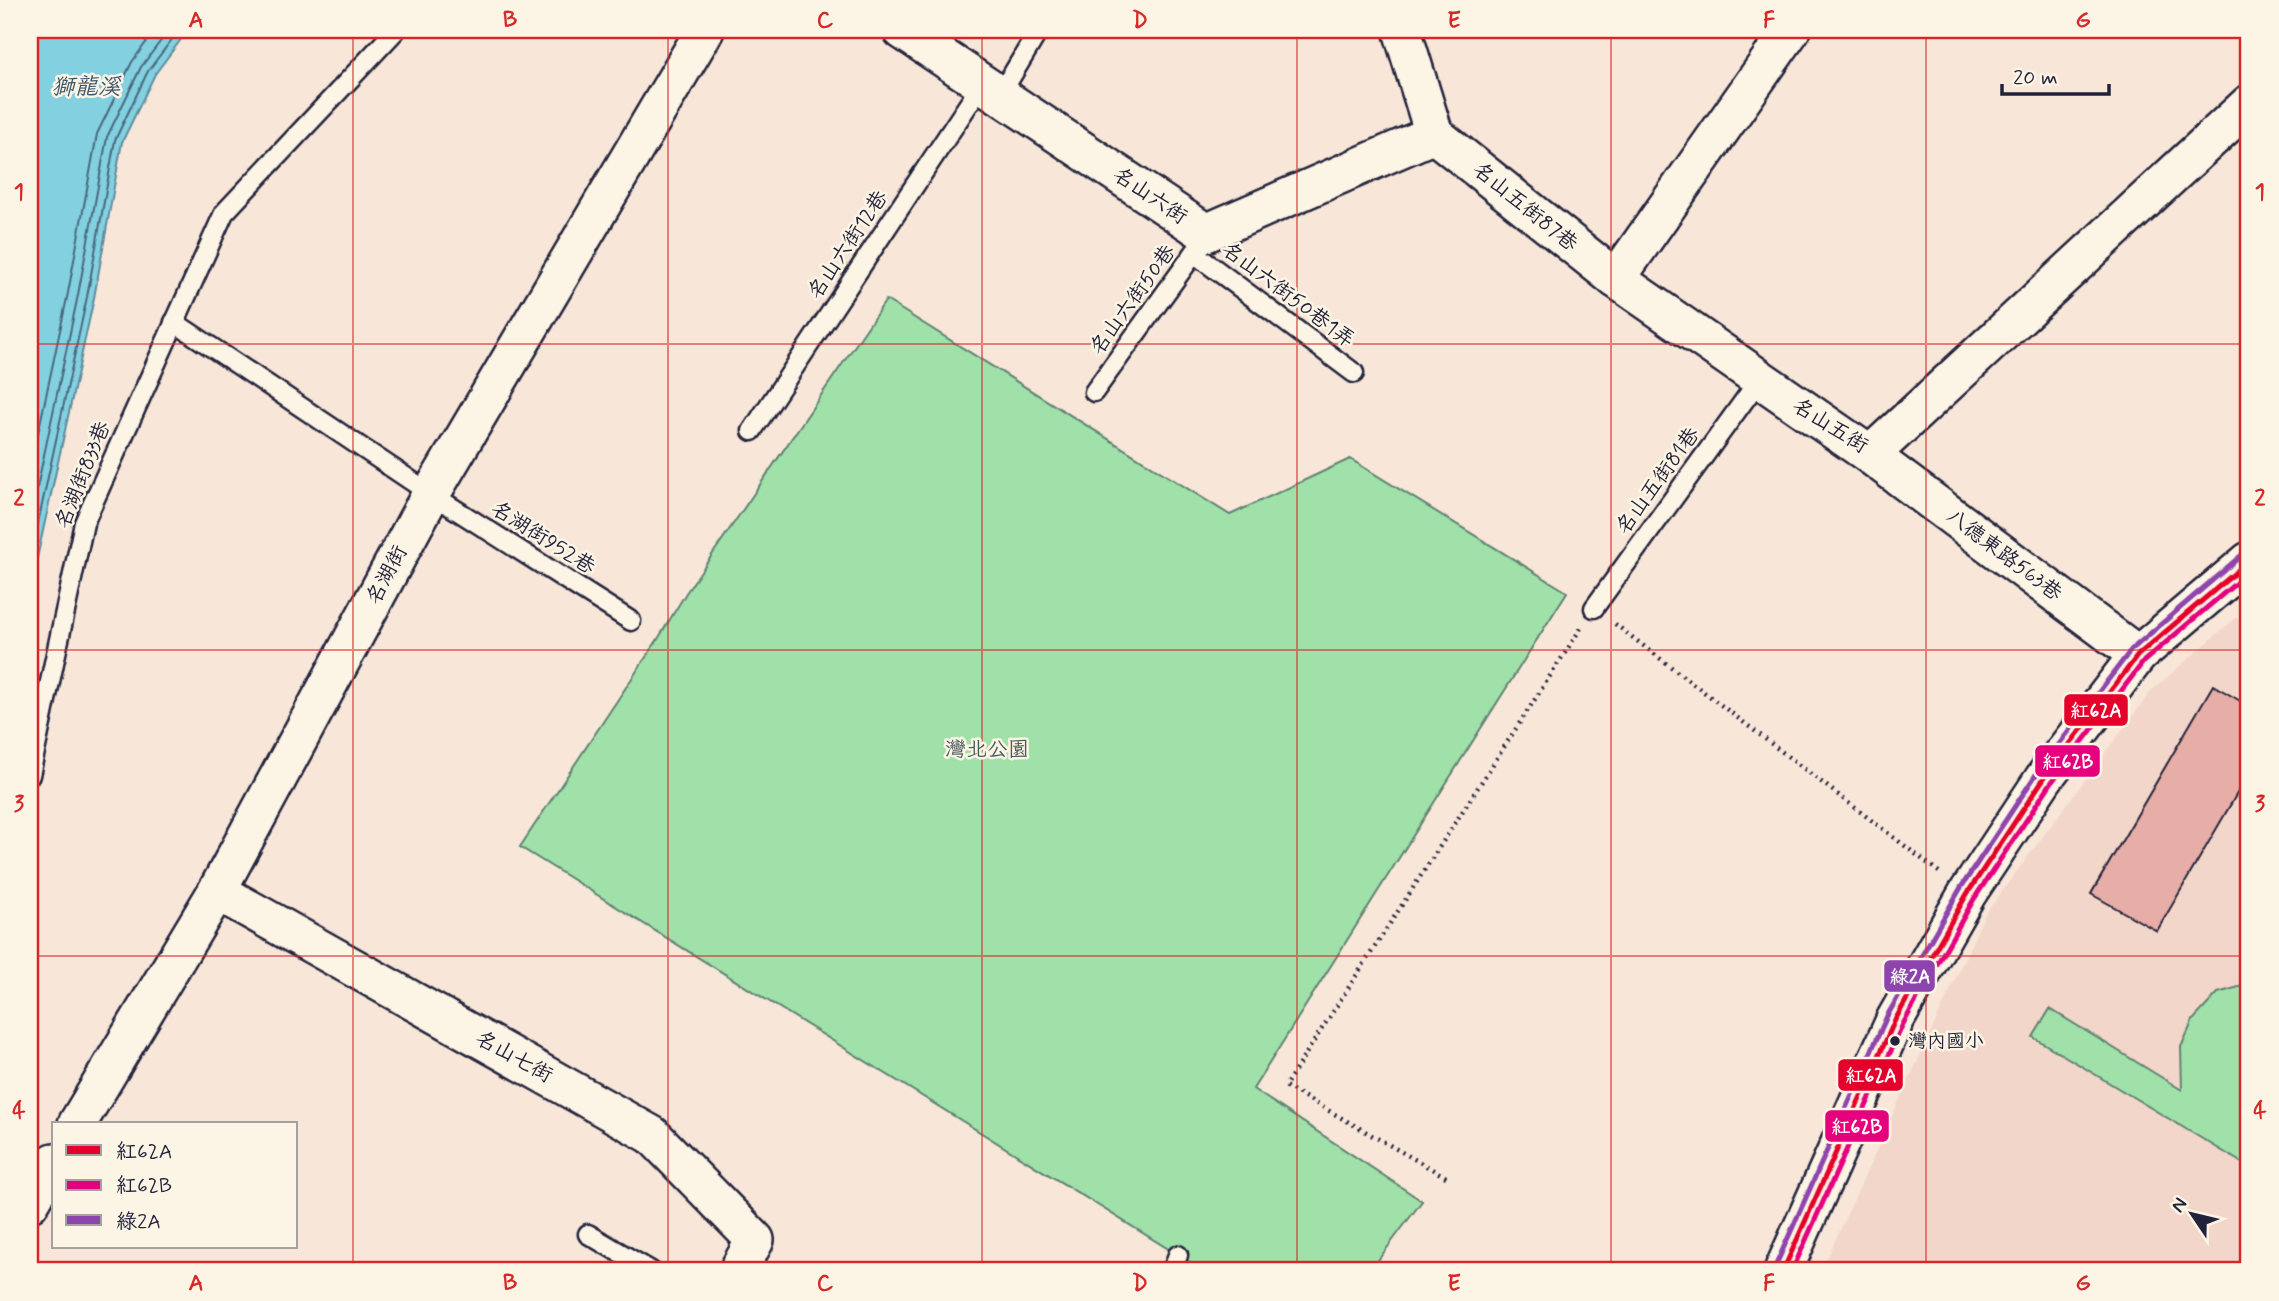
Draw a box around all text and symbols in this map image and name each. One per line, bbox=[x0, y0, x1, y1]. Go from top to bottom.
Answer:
text: A bbox=[188, 6, 204, 36]
text: B bbox=[503, 6, 518, 36]
text: C bbox=[817, 6, 834, 36]
text: D bbox=[1132, 6, 1148, 36]
text: E bbox=[1447, 6, 1461, 36]
text: F bbox=[1763, 6, 1775, 36]
text: G bbox=[2075, 6, 2091, 36]
scale bar bbox=[2002, 52, 2109, 96]
text: 20 m bbox=[2013, 64, 2058, 92]
water label: 獅龍溪 bbox=[52, 73, 123, 103]
street label: 名山五街87巷 bbox=[1467, 156, 1583, 258]
street label: 名山六街 bbox=[1107, 161, 1193, 231]
text: 1 bbox=[14, 178, 24, 208]
text: 1 bbox=[2255, 178, 2265, 208]
street label: 名山六街12巷 bbox=[801, 185, 895, 305]
street label: 名山六街50巷1弄 bbox=[1216, 236, 1360, 354]
street label: 名山六街50巷 bbox=[1084, 239, 1182, 361]
street label: 名山五街 bbox=[1787, 392, 1873, 460]
street label: 名湖街833巷 bbox=[49, 417, 117, 533]
street label: 名山五街81巷 bbox=[1610, 422, 1706, 540]
text: 2 bbox=[13, 484, 25, 514]
text: 2 bbox=[2254, 484, 2266, 514]
street label: 名湖街952巷 bbox=[486, 495, 600, 581]
street label: 八德東路563巷 bbox=[1941, 502, 2067, 608]
street label: 名湖街 bbox=[360, 541, 414, 609]
line badge: 紅62A bbox=[2063, 693, 2129, 727]
text: 紅62A bbox=[2070, 699, 2122, 724]
park label: 灣北公園 bbox=[945, 736, 1029, 764]
line badge: 紅62B bbox=[2034, 744, 2101, 778]
text: 紅62B bbox=[2043, 750, 2093, 775]
text: 3 bbox=[14, 790, 25, 820]
text: 3 bbox=[2255, 790, 2266, 820]
line badge: 綠2A bbox=[1883, 959, 1936, 993]
text: 綠2A bbox=[1890, 965, 1930, 990]
street label: 名山七街 bbox=[470, 1024, 558, 1090]
place label: 灣內國小 bbox=[1908, 1029, 1984, 1054]
marker: 灣內國小 bbox=[1888, 1034, 1902, 1048]
line badge: 紅62A bbox=[1837, 1058, 1904, 1092]
text: 紅62A bbox=[1845, 1064, 1897, 1089]
text: 4 bbox=[12, 1096, 26, 1126]
text: 4 bbox=[2253, 1096, 2267, 1126]
line badge: 紅62B bbox=[1824, 1109, 1890, 1143]
text: 紅62B bbox=[1832, 1115, 1882, 1140]
legend bbox=[52, 1122, 298, 1248]
text: 紅62A bbox=[116, 1138, 173, 1166]
text: 紅62B bbox=[116, 1172, 172, 1200]
north arrow bbox=[2156, 1178, 2226, 1248]
text: N bbox=[2165, 1193, 2193, 1217]
text: 綠2A bbox=[116, 1208, 161, 1236]
text: A bbox=[188, 1269, 204, 1299]
text: B bbox=[503, 1269, 518, 1299]
text: C bbox=[817, 1269, 834, 1299]
text: D bbox=[1132, 1269, 1148, 1299]
text: E bbox=[1447, 1269, 1461, 1299]
text: F bbox=[1763, 1269, 1775, 1299]
text: G bbox=[2075, 1269, 2091, 1299]

